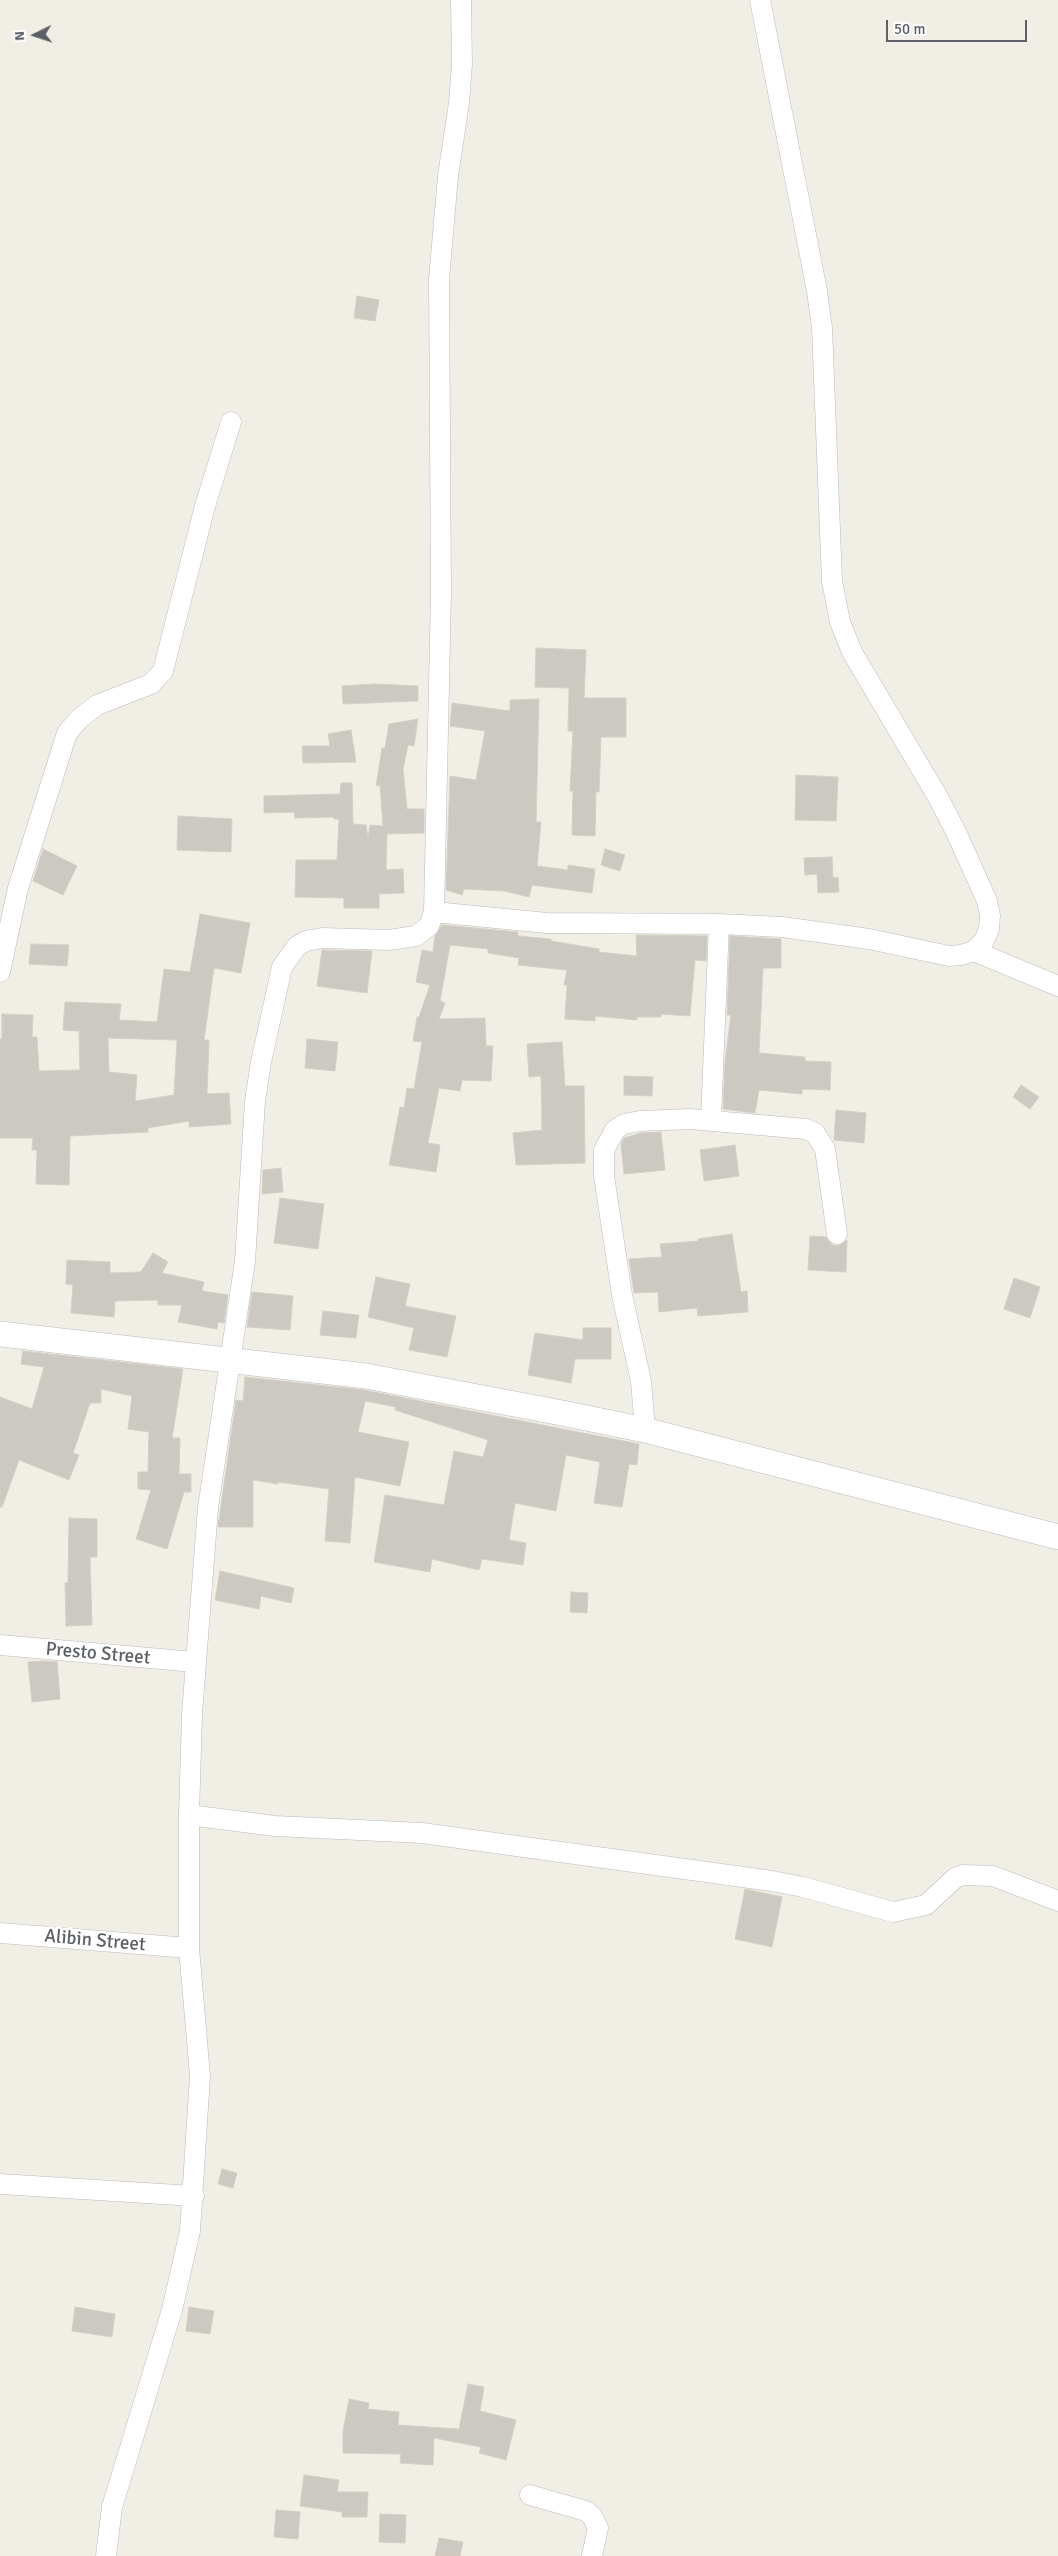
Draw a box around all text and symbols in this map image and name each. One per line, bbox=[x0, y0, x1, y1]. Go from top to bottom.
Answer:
north arrow bbox=[10, 10, 60, 60]
scale bar bbox=[888, 10, 1029, 42]
text: 50 m bbox=[894, 20, 925, 38]
text: N bbox=[11, 31, 28, 42]
street label: Presto Street bbox=[45, 1638, 151, 1670]
street label: Alibin Street bbox=[44, 1925, 146, 1957]

